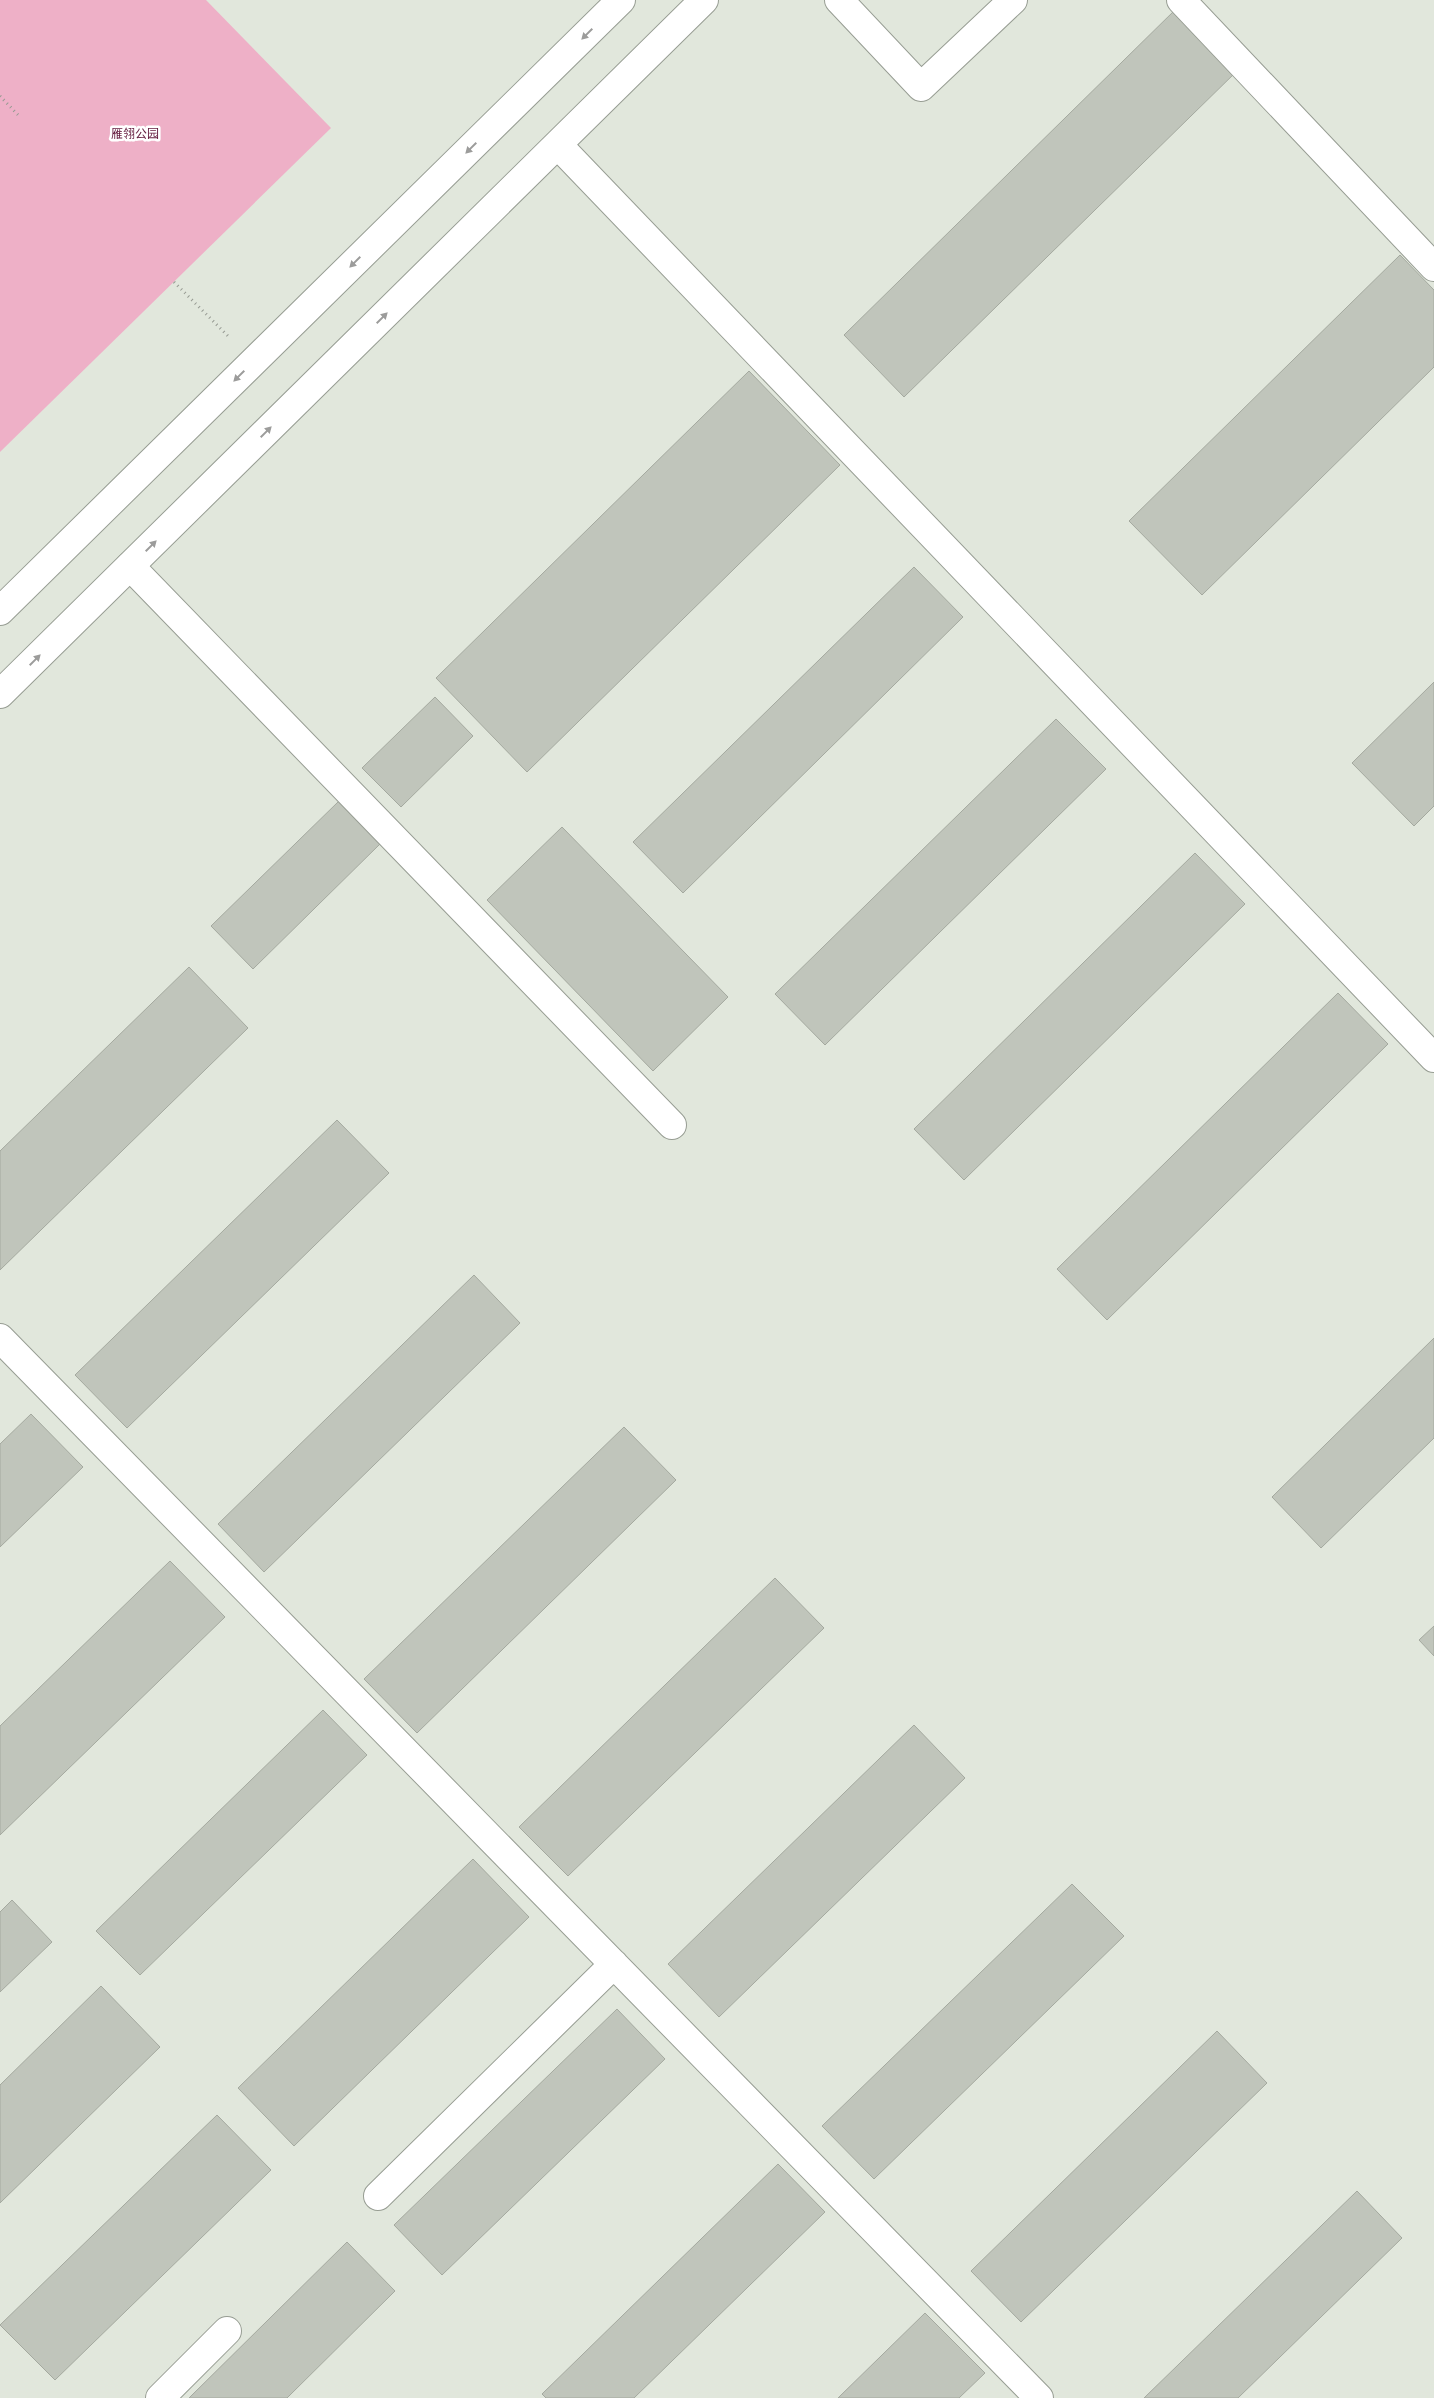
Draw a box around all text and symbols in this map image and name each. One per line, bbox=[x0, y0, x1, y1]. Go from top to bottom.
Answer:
one-way arrow bbox=[581, 28, 593, 40]
park label: 雁翎公园 bbox=[111, 126, 159, 141]
one-way arrow bbox=[465, 142, 477, 154]
one-way arrow bbox=[349, 256, 361, 268]
one-way arrow bbox=[376, 312, 388, 324]
one-way arrow bbox=[233, 370, 245, 382]
one-way arrow bbox=[260, 426, 272, 438]
one-way arrow bbox=[144, 540, 156, 552]
one-way arrow bbox=[29, 654, 41, 666]

